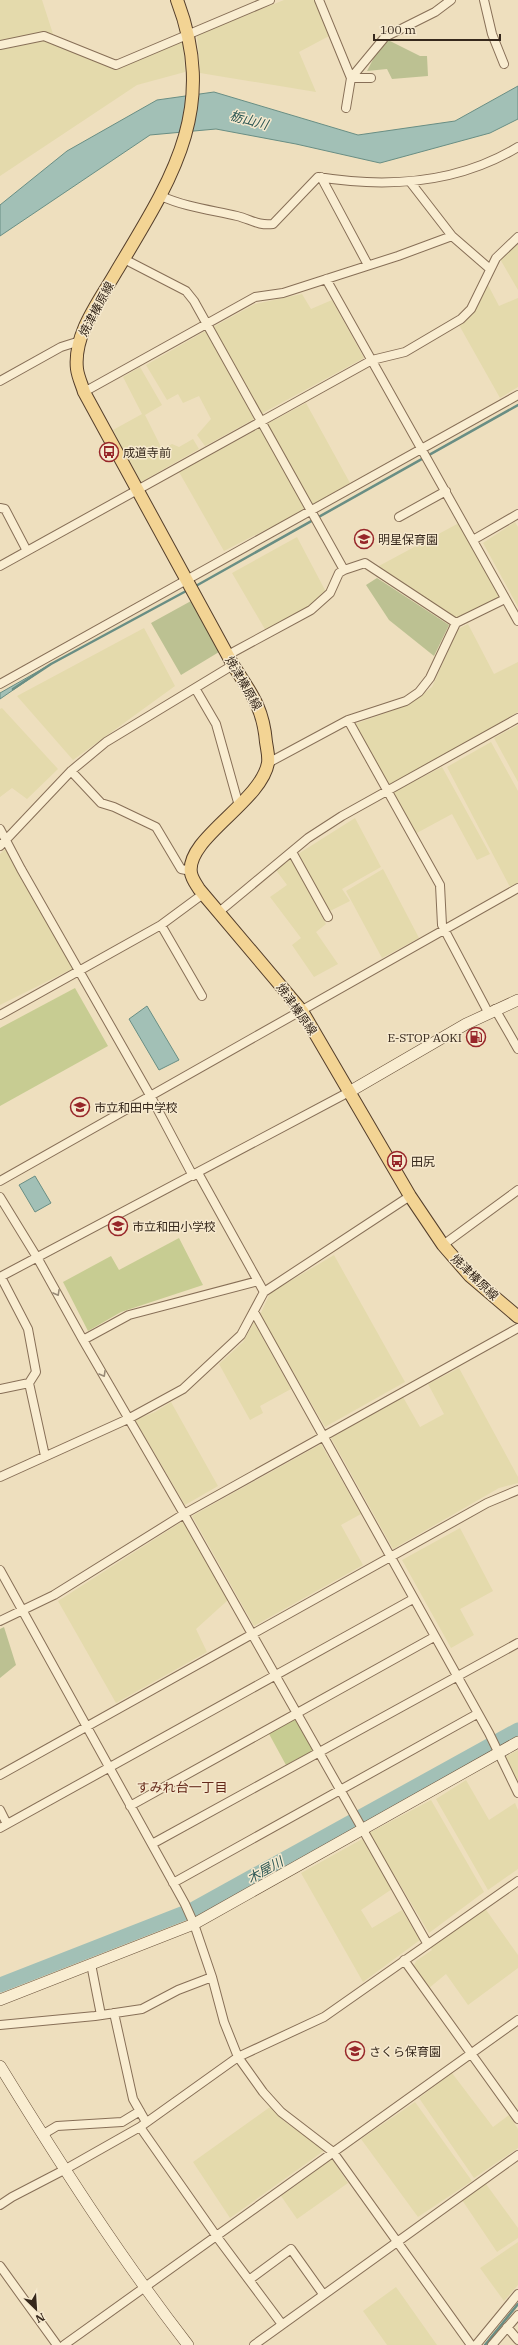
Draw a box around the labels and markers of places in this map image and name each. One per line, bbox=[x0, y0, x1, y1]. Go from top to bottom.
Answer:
bus stop icon: 成道寺前 bbox=[98, 441, 120, 463]
place label: 成道寺前 bbox=[123, 445, 171, 460]
school or university icon: 明星保育園 bbox=[353, 528, 375, 550]
place label: 明星保育園 bbox=[378, 532, 438, 547]
fuel station icon: E-STOP AOKI bbox=[465, 1026, 487, 1048]
place label: E-STOP AOKI bbox=[387, 1030, 462, 1045]
school or university icon: 市立和田中学校 bbox=[69, 1096, 91, 1118]
place label: 市立和田中学校 bbox=[94, 1100, 178, 1115]
bus stop icon: 田尻 bbox=[386, 1150, 408, 1172]
place label: 田尻 bbox=[411, 1154, 435, 1169]
school or university icon: 市立和田小学校 bbox=[107, 1215, 129, 1237]
place label: 市立和田小学校 bbox=[132, 1219, 216, 1234]
school or university icon: さくら保育園 bbox=[344, 2040, 366, 2062]
place label: さくら保育園 bbox=[369, 2044, 441, 2059]

